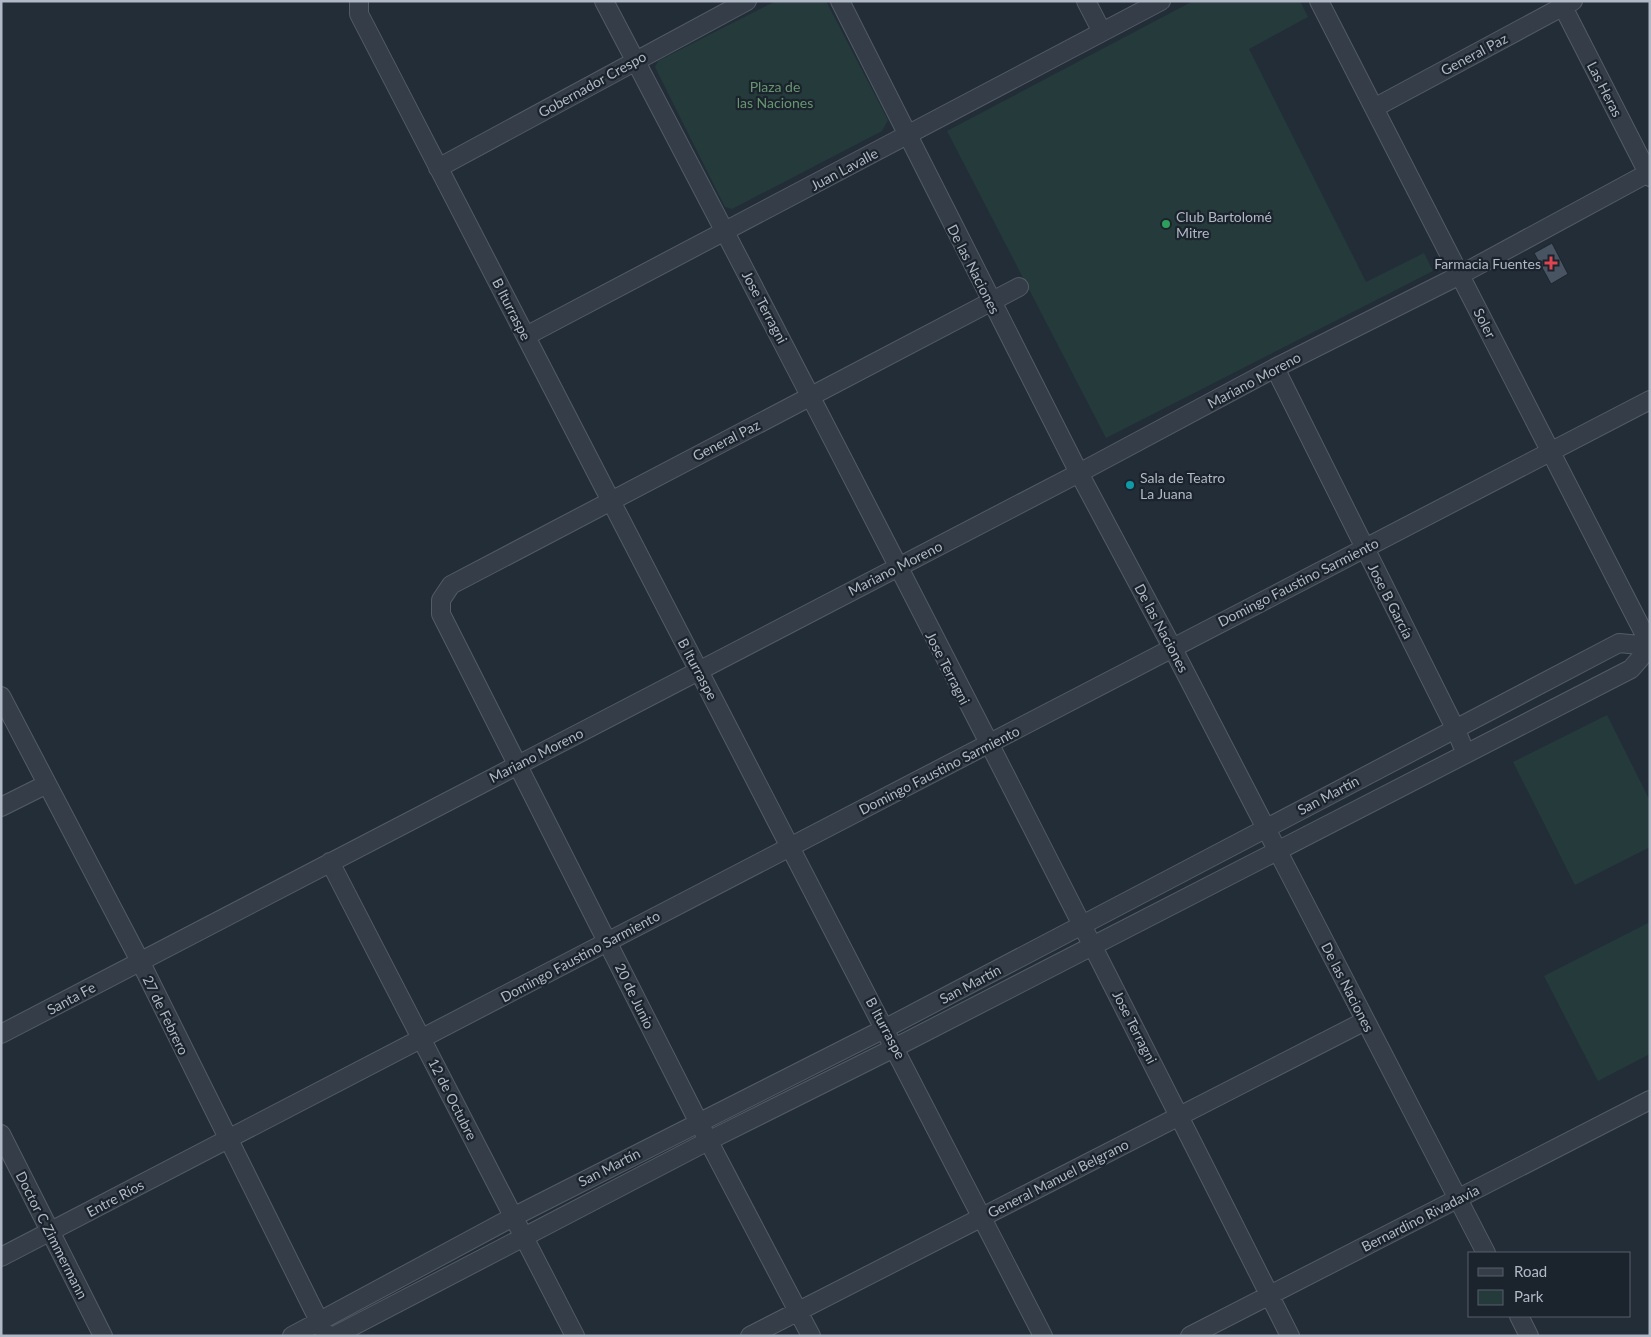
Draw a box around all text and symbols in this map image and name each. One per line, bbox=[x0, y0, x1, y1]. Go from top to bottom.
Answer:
street label: General Paz bbox=[1438, 29, 1510, 79]
street label: Gobernador Crespo bbox=[535, 47, 649, 121]
street label: Las Heras bbox=[1584, 59, 1626, 119]
park label: Plaza de las Naciones bbox=[737, 78, 813, 111]
street label: Juan Lavalle bbox=[807, 144, 881, 194]
place label: Club Bartolomé Mitre bbox=[1176, 208, 1272, 241]
marker: Club Bartolomé Mitre bbox=[1160, 218, 1172, 230]
street label: De las Naciones bbox=[944, 221, 1004, 317]
place label: Farmacia Fuentes bbox=[1434, 255, 1541, 272]
marker: Farmacia Fuentes bbox=[1545, 257, 1557, 269]
street label: Jose Terragni bbox=[739, 268, 791, 346]
street label: B Iturraspe bbox=[489, 275, 535, 343]
street label: Soler bbox=[1470, 305, 1500, 341]
street label: Mariano Moreno bbox=[1204, 348, 1304, 412]
street label: General Paz bbox=[690, 416, 762, 464]
place label: Sala de Teatro La Juana bbox=[1140, 469, 1225, 502]
marker: Sala de Teatro La Juana bbox=[1124, 479, 1136, 491]
street label: Domingo Faustino Sarmiento bbox=[1215, 534, 1381, 630]
street label: Mariano Moreno bbox=[845, 537, 945, 599]
street label: Jose B García bbox=[1365, 561, 1417, 642]
street label: De las Naciones bbox=[1131, 581, 1193, 675]
street label: Jose Terragni bbox=[922, 629, 974, 707]
street label: B Iturraspe bbox=[675, 635, 721, 703]
street label: Domingo Faustino Sarmiento bbox=[856, 722, 1022, 818]
street label: Mariano Moreno bbox=[486, 724, 586, 786]
street label: San Martín bbox=[1294, 772, 1362, 818]
street label: Domingo Faustino Sarmiento bbox=[497, 907, 663, 1005]
street label: De las Naciones bbox=[1318, 939, 1378, 1035]
street label: 20 de Junio bbox=[612, 960, 658, 1032]
street label: San Martín bbox=[936, 961, 1004, 1007]
street label: 27 de Febrero bbox=[139, 973, 193, 1057]
street label: Santa Fe bbox=[44, 978, 98, 1018]
street label: Jose Terragni bbox=[1109, 988, 1161, 1066]
street label: B Iturraspe bbox=[863, 994, 909, 1062]
street label: 12 de Octubre bbox=[425, 1055, 481, 1143]
street label: General Manuel Belgrano bbox=[985, 1135, 1131, 1221]
street label: San Martín bbox=[575, 1144, 643, 1190]
street label: Doctor C Zimmermann bbox=[12, 1168, 92, 1302]
street label: Entre Ríos bbox=[83, 1176, 147, 1220]
street label: Bernardino Rivadavia bbox=[1358, 1181, 1482, 1255]
legend bbox=[1468, 1252, 1631, 1317]
text: Road bbox=[1514, 1262, 1547, 1280]
text: Park bbox=[1514, 1287, 1544, 1305]

